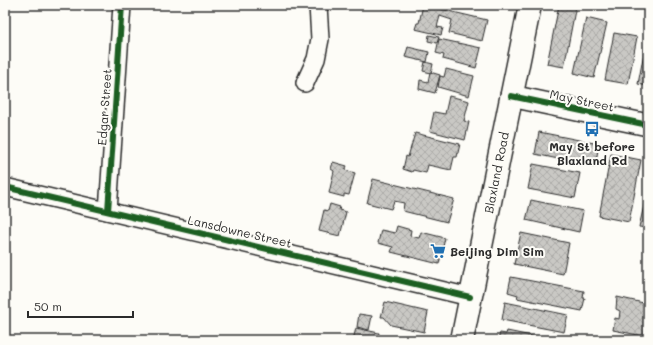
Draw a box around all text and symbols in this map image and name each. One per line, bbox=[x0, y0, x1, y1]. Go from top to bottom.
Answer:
street label: Edgar Street bbox=[93, 68, 115, 146]
street label: May Street bbox=[548, 85, 616, 115]
bus stop icon: May St before Blaxland Rd bbox=[583, 120, 601, 138]
street label: Blaxland Road bbox=[480, 130, 512, 214]
place label: May St before Blaxland Rd bbox=[549, 138, 635, 168]
street label: Lansdowne Street bbox=[186, 211, 294, 251]
supermarket icon: Beijing Dim Sim bbox=[429, 242, 447, 260]
place label: Beijing Dim Sim bbox=[450, 243, 544, 259]
scale bar bbox=[28, 293, 133, 319]
text: 50 m bbox=[34, 298, 62, 314]

